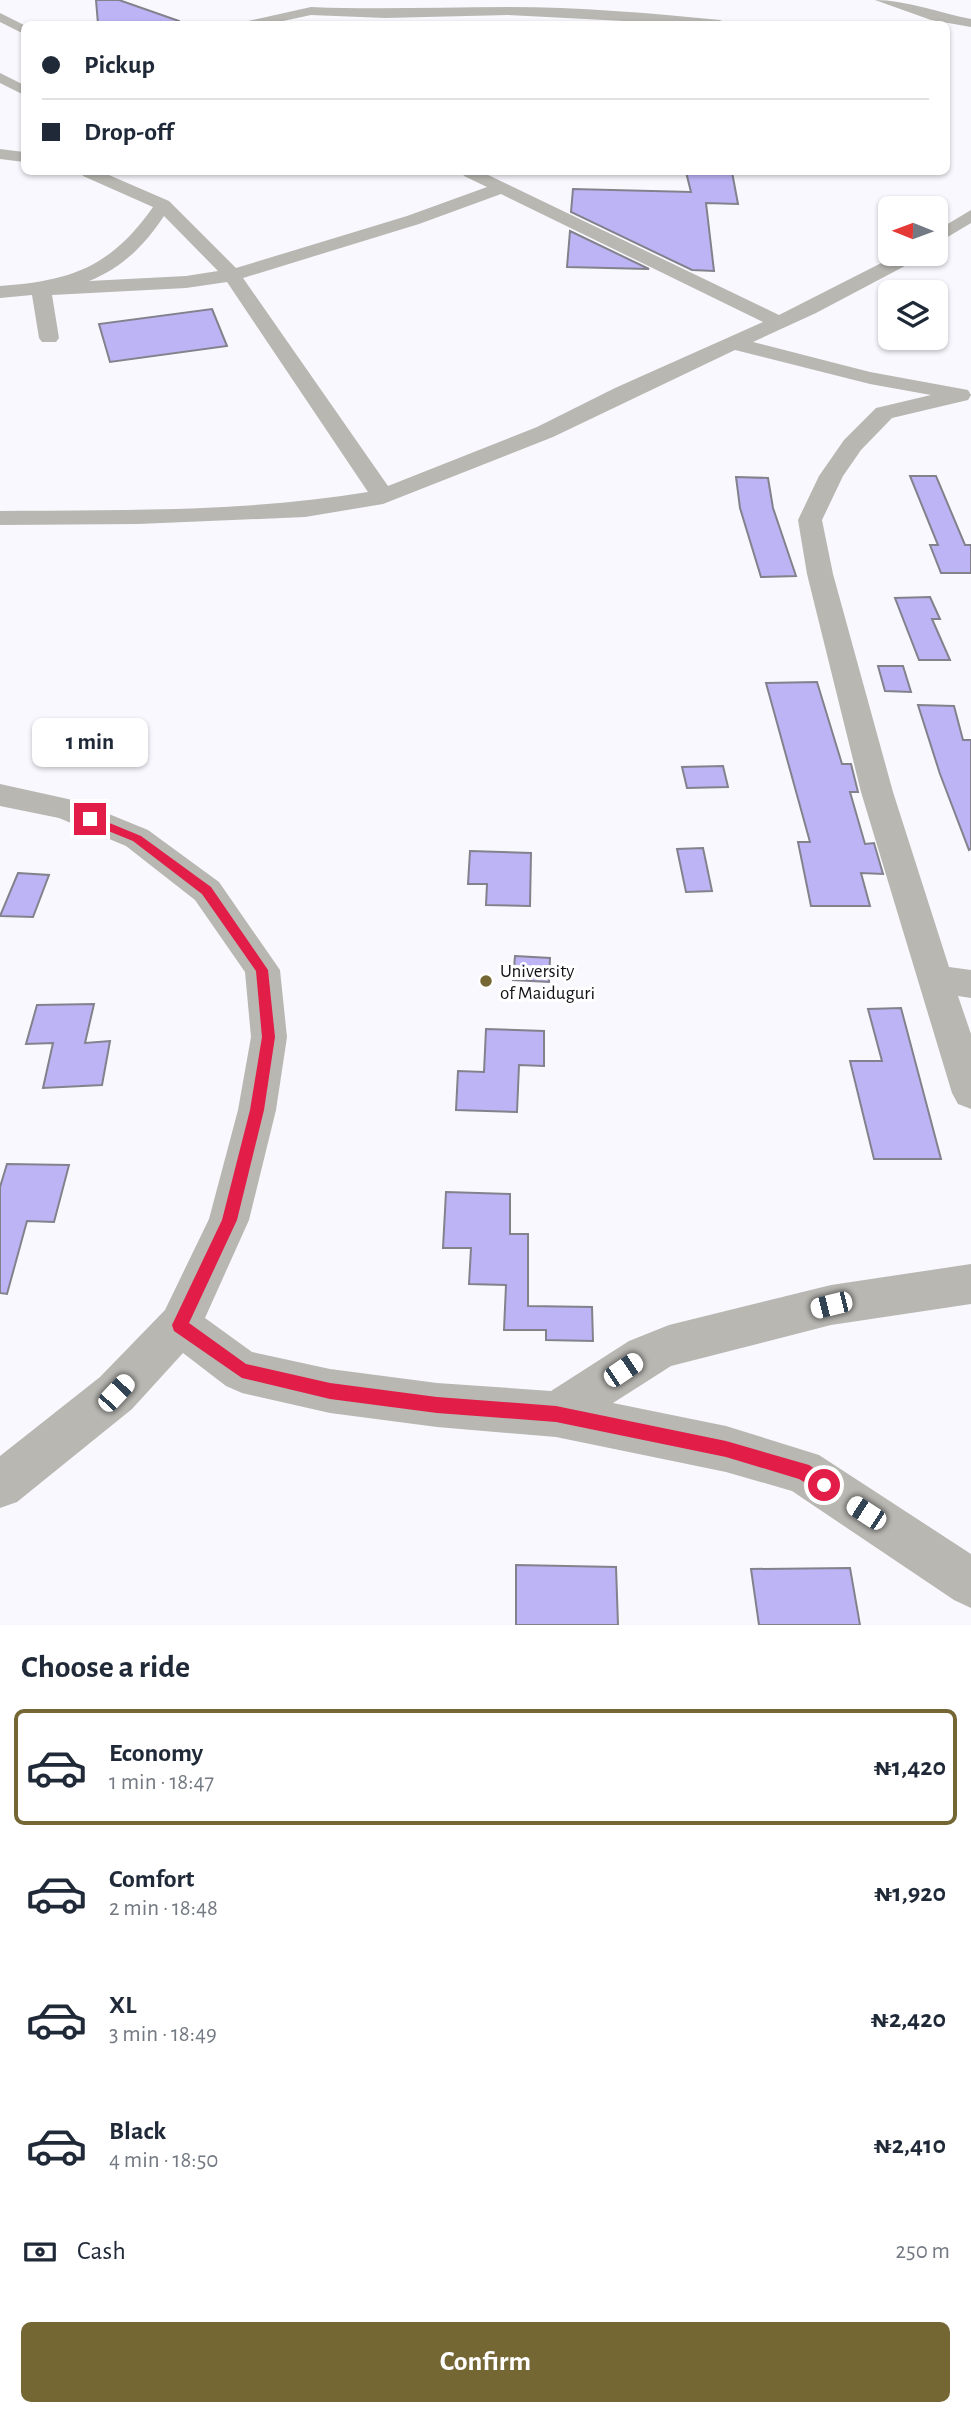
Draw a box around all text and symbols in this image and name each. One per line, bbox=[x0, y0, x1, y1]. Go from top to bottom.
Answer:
text: Pickup bbox=[84, 52, 155, 78]
text: Drop-off bbox=[84, 119, 173, 145]
north arrow bbox=[878, 196, 948, 266]
map controls bbox=[878, 196, 948, 350]
button: layers bbox=[878, 280, 948, 350]
callout: 1 min bbox=[32, 718, 148, 766]
text: 1 min bbox=[66, 731, 114, 754]
route end bbox=[74, 803, 106, 835]
place label: University of Maiduguri bbox=[500, 962, 595, 1003]
marker: University of Maiduguri bbox=[478, 973, 494, 989]
car bbox=[809, 1290, 854, 1320]
car bbox=[600, 1350, 647, 1390]
car bbox=[94, 1370, 139, 1416]
route start bbox=[808, 1469, 840, 1501]
car bbox=[843, 1493, 890, 1533]
text: Choose a ride bbox=[21, 1651, 190, 1683]
icon: car bbox=[25, 1736, 88, 1799]
text: Economy bbox=[109, 1740, 203, 1766]
text: ₦1,420 bbox=[873, 1754, 946, 1780]
text: 1 min · 18:47 bbox=[109, 1771, 214, 1794]
icon: car bbox=[25, 1862, 88, 1925]
text: Comfort bbox=[109, 1866, 194, 1892]
text: ₦1,920 bbox=[874, 1880, 946, 1906]
text: 2 min · 18:48 bbox=[109, 1897, 218, 1920]
icon: car bbox=[25, 1988, 88, 2051]
text: XL bbox=[109, 1992, 136, 2018]
text: ₦2,420 bbox=[871, 2006, 946, 2032]
text: 3 min · 18:49 bbox=[109, 2023, 217, 2046]
icon: car bbox=[25, 2114, 88, 2177]
text: Black bbox=[109, 2118, 166, 2144]
text: ₦2,410 bbox=[873, 2132, 946, 2158]
text: 4 min · 18:50 bbox=[109, 2149, 218, 2172]
icon: cash bbox=[21, 2233, 59, 2271]
text: Cash bbox=[77, 2238, 126, 2264]
text: 250 m bbox=[896, 2240, 950, 2263]
button: Confirm bbox=[21, 2322, 950, 2402]

